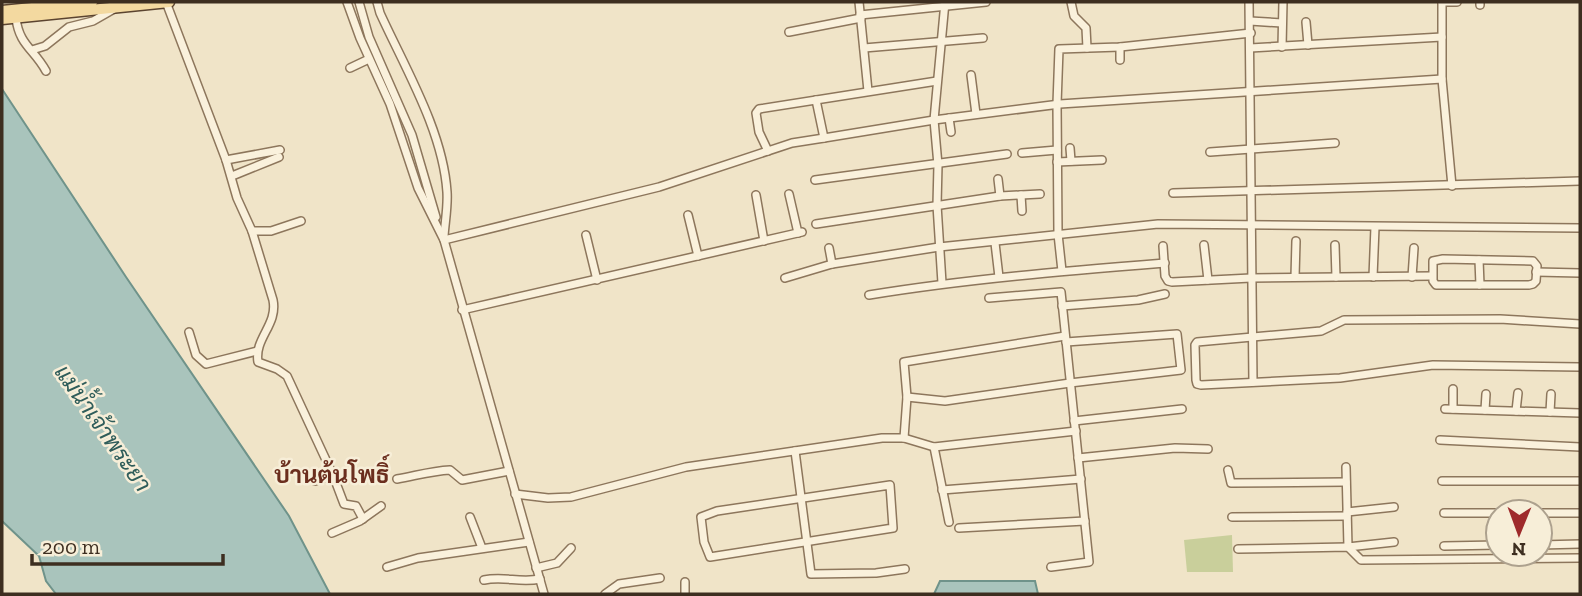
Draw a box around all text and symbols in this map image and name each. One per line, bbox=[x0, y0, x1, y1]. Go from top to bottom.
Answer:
water label: แม่น้ำเจ้าพระยา bbox=[49, 356, 162, 497]
district label: บ้านต้นโพธิ์ bbox=[274, 454, 390, 489]
north arrow bbox=[1484, 498, 1554, 568]
scale bar bbox=[32, 522, 222, 566]
text: 200 m bbox=[42, 534, 100, 559]
text: N bbox=[1511, 538, 1526, 561]

